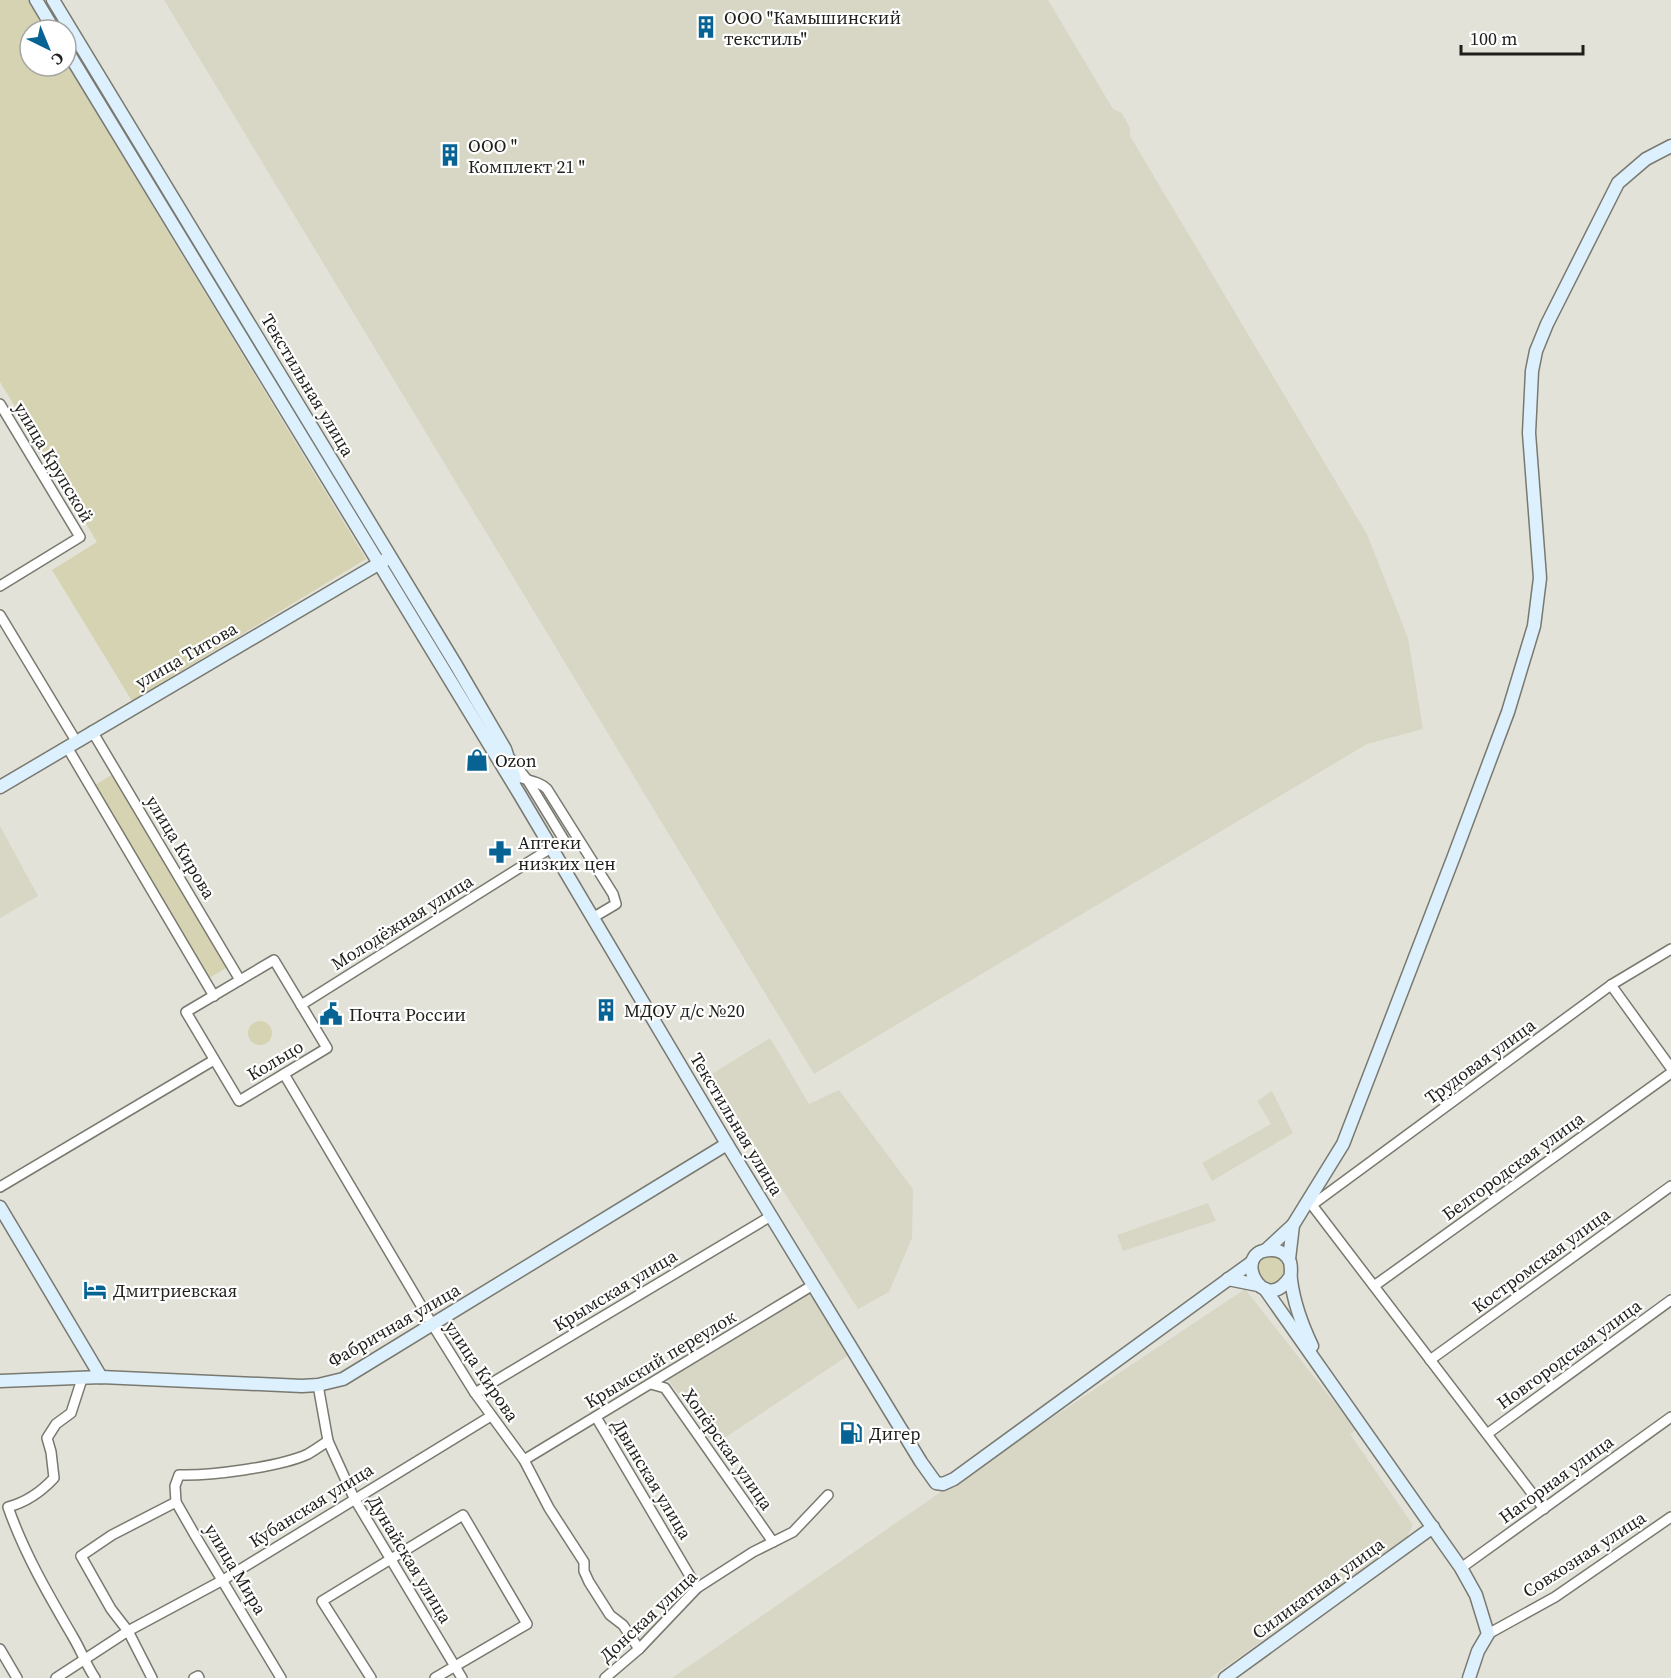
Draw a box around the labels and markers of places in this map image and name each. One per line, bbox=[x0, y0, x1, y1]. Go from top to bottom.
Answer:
place label: ООО "Камышинский текстиль" bbox=[724, 5, 901, 51]
building icon: ООО "Камышинский текстиль" bbox=[693, 14, 719, 40]
place label: ООО " Комплект 21 " bbox=[468, 133, 585, 179]
building icon: ООО " Комплект 21 " bbox=[437, 142, 463, 168]
shop icon: Ozon bbox=[464, 747, 490, 773]
place label: Ozon bbox=[495, 748, 537, 773]
place label: Аптеки низких цен bbox=[518, 830, 616, 876]
pharmacy icon: Аптеки низких цен bbox=[487, 839, 513, 865]
building icon: МДОУ д/с №20 bbox=[593, 997, 619, 1023]
place label: МДОУ д/с №20 bbox=[624, 998, 745, 1023]
public building icon: Почта России bbox=[318, 1001, 344, 1027]
place label: Почта России bbox=[349, 1002, 466, 1027]
hotel icon: Дмитриевская bbox=[82, 1277, 108, 1303]
place label: Дмитриевская bbox=[113, 1278, 237, 1303]
fuel station icon: Дигер bbox=[838, 1420, 864, 1446]
place label: Дигер bbox=[869, 1421, 921, 1446]

